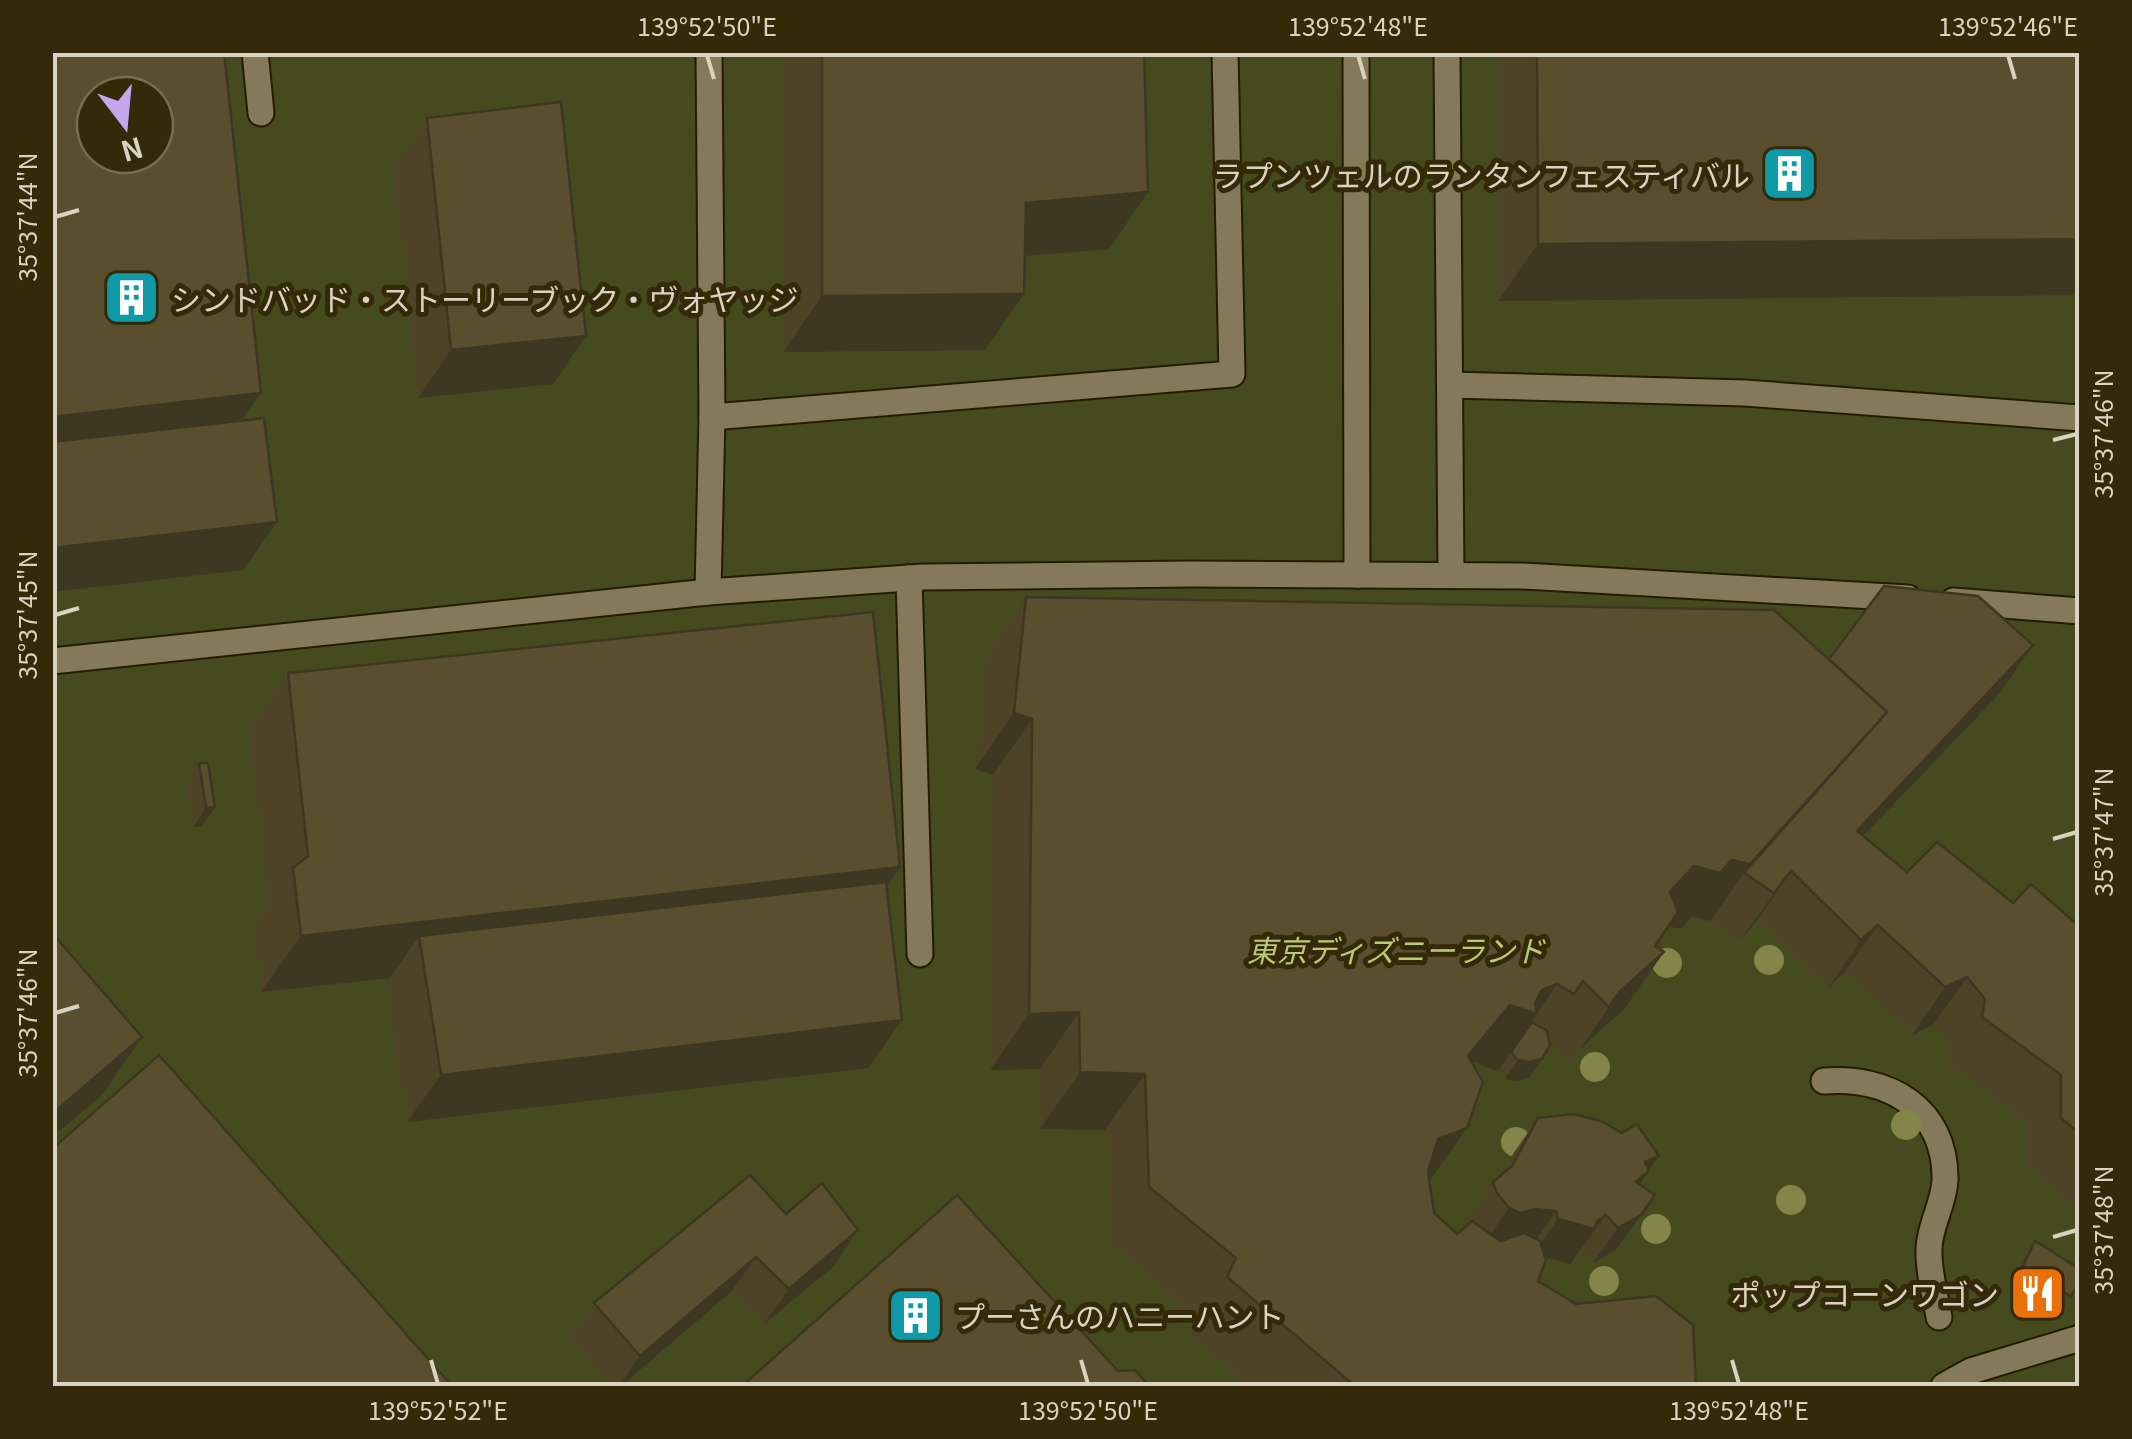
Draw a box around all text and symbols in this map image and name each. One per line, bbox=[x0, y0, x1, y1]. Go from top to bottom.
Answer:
text: 139°52'50"E bbox=[637, 7, 777, 43]
text: 139°52'48"E bbox=[1288, 7, 1428, 43]
text: 139°52'46"E bbox=[1938, 7, 2078, 43]
north arrow bbox=[75, 75, 175, 175]
text: N bbox=[117, 129, 148, 173]
building icon: ラプンツェルのランタンフェスティバル bbox=[1759, 144, 1819, 204]
text: 35°37'44"N bbox=[8, 152, 44, 282]
place label: ラプンツェルのランタンフェスティバル bbox=[1213, 152, 1750, 196]
building icon: シンドバッド・ストーリーブック・ヴォヤッジ bbox=[102, 268, 162, 328]
place label: シンドバッド・ストーリーブック・ヴォヤッジ bbox=[171, 276, 799, 320]
text: 35°37'46"N bbox=[2084, 369, 2120, 499]
text: 35°37'45"N bbox=[8, 550, 44, 680]
text: 35°37'47"N bbox=[2084, 767, 2120, 897]
park label: 東京ディズニーランド bbox=[1247, 927, 1546, 971]
text: 35°37'46"N bbox=[8, 948, 44, 1078]
text: 35°37'48"N bbox=[2084, 1165, 2120, 1295]
restaurant icon: ポップコーンワゴン bbox=[2008, 1263, 2068, 1323]
place label: ポップコーンワゴン bbox=[1731, 1271, 1999, 1315]
building icon: プーさんのハニーハント bbox=[886, 1285, 946, 1345]
place label: プーさんのハニーハント bbox=[955, 1293, 1284, 1337]
text: 139°52'52"E bbox=[368, 1391, 508, 1427]
text: 139°52'50"E bbox=[1018, 1391, 1158, 1427]
text: 139°52'48"E bbox=[1669, 1391, 1809, 1427]

